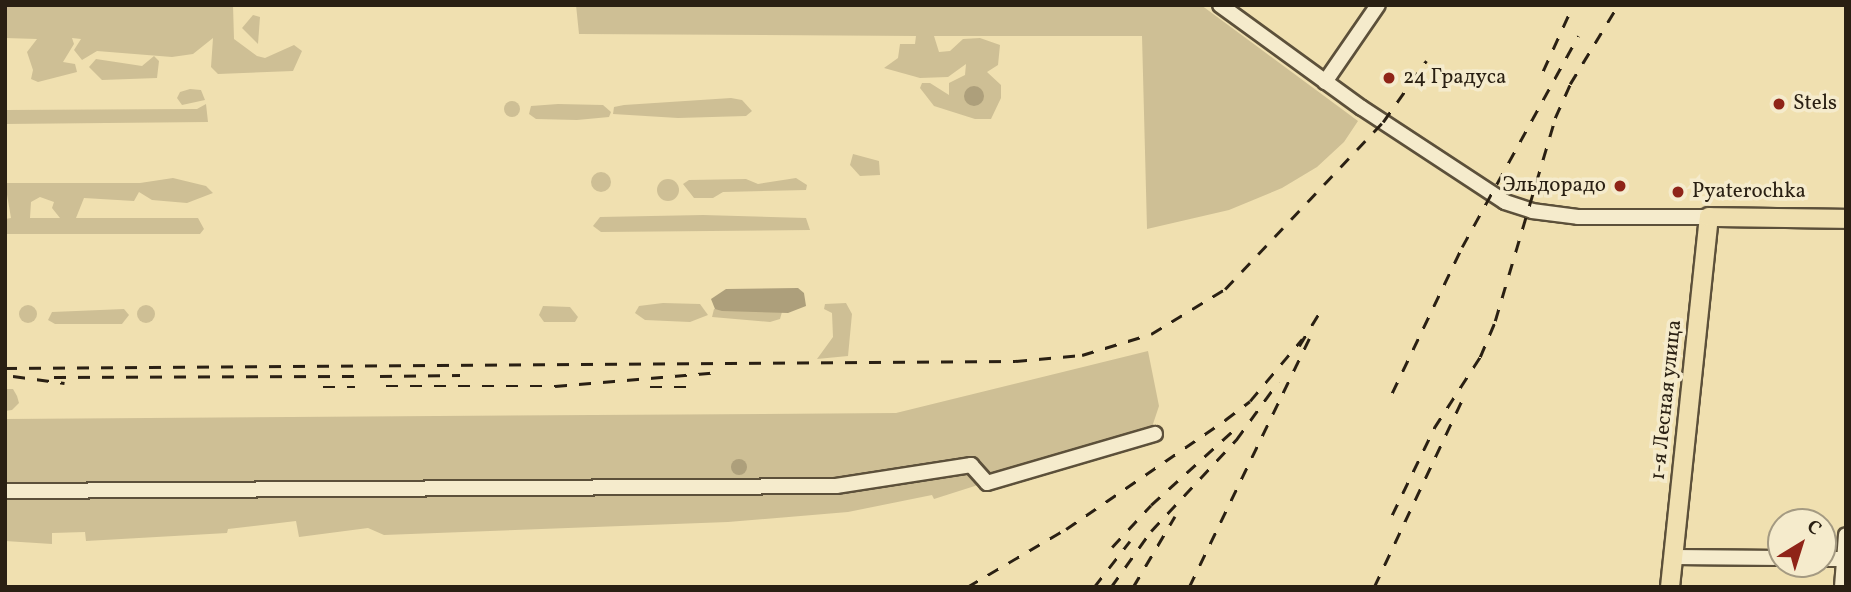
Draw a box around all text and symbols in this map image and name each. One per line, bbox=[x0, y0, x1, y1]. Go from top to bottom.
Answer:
place label: 24 Градуса bbox=[1403, 65, 1506, 91]
marker: 24 Градуса bbox=[1381, 70, 1397, 86]
place label: Stels bbox=[1793, 91, 1837, 117]
marker: Stels bbox=[1771, 96, 1787, 112]
place label: Эльдорадо bbox=[1502, 173, 1606, 199]
marker: Эльдорадо bbox=[1612, 178, 1628, 194]
place label: Pyaterochka bbox=[1692, 179, 1806, 205]
marker: Pyaterochka bbox=[1670, 184, 1686, 200]
street label: 1-я Лесная улица bbox=[1646, 318, 1688, 482]
north arrow bbox=[1767, 508, 1837, 578]
text: С bbox=[1801, 514, 1827, 542]

